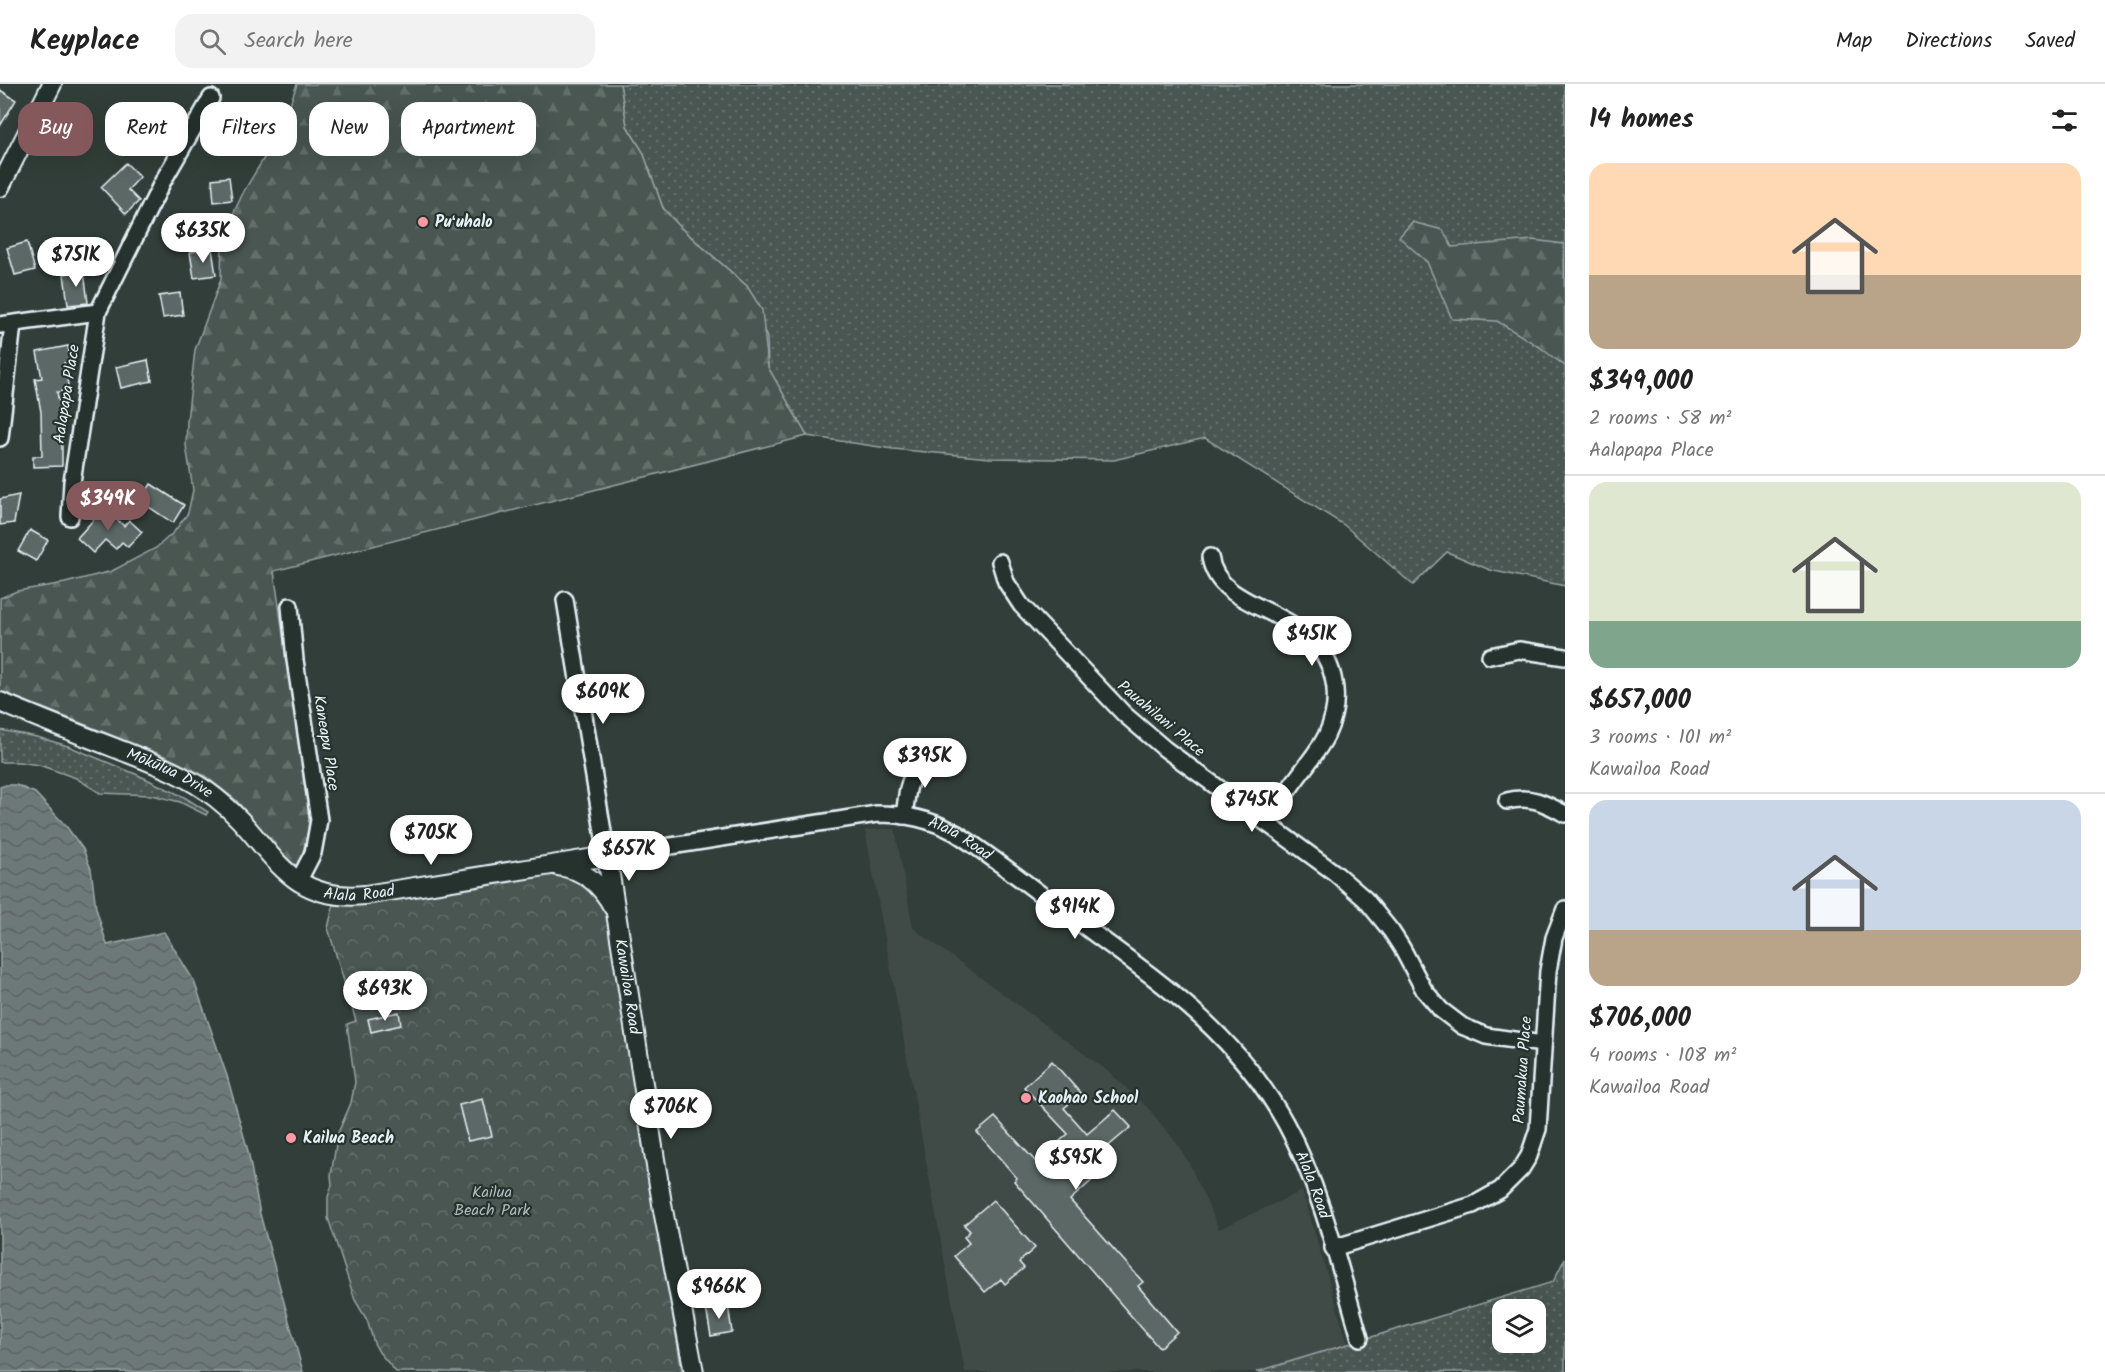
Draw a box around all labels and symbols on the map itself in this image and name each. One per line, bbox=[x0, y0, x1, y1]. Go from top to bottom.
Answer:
place label: Puʻuhalo bbox=[435, 210, 493, 235]
pin: $635K bbox=[161, 213, 245, 264]
marker: Puʻuhalo bbox=[416, 215, 430, 229]
pin: $751K bbox=[34, 237, 118, 288]
street label: Aalapapa Place bbox=[47, 343, 87, 445]
pin: $349K bbox=[66, 481, 150, 532]
pin: $451K bbox=[1270, 616, 1354, 667]
pin: $609K bbox=[561, 674, 645, 725]
street label: Pauahilani Place bbox=[1111, 675, 1211, 763]
street label: Kaneapu Place bbox=[306, 693, 346, 793]
pin: $395K bbox=[883, 738, 967, 789]
street label: Mōkūlua Drive bbox=[123, 741, 219, 804]
pin: $745K bbox=[1210, 782, 1294, 833]
street label: Alala Road bbox=[925, 810, 999, 867]
pin: $705K bbox=[389, 815, 473, 866]
pin: $657K bbox=[587, 831, 671, 882]
street label: Alala Road bbox=[321, 878, 397, 908]
pin: $914K bbox=[1033, 889, 1117, 940]
street label: Kawailoa Road bbox=[608, 937, 648, 1037]
pin: $693K bbox=[343, 971, 427, 1022]
street label: Paumakua Place bbox=[1507, 1015, 1539, 1125]
place label: Kaohao School bbox=[1038, 1086, 1139, 1111]
pin: $706K bbox=[629, 1089, 713, 1140]
marker: Kaohao School bbox=[1019, 1091, 1033, 1105]
place label: Kailua Beach bbox=[303, 1126, 394, 1151]
marker: Kailua Beach bbox=[284, 1131, 298, 1145]
pin: $595K bbox=[1034, 1140, 1118, 1191]
street label: Alala Road bbox=[1288, 1147, 1337, 1223]
park label: Kailua Beach Park bbox=[454, 1180, 530, 1223]
pin: $966K bbox=[677, 1269, 761, 1320]

